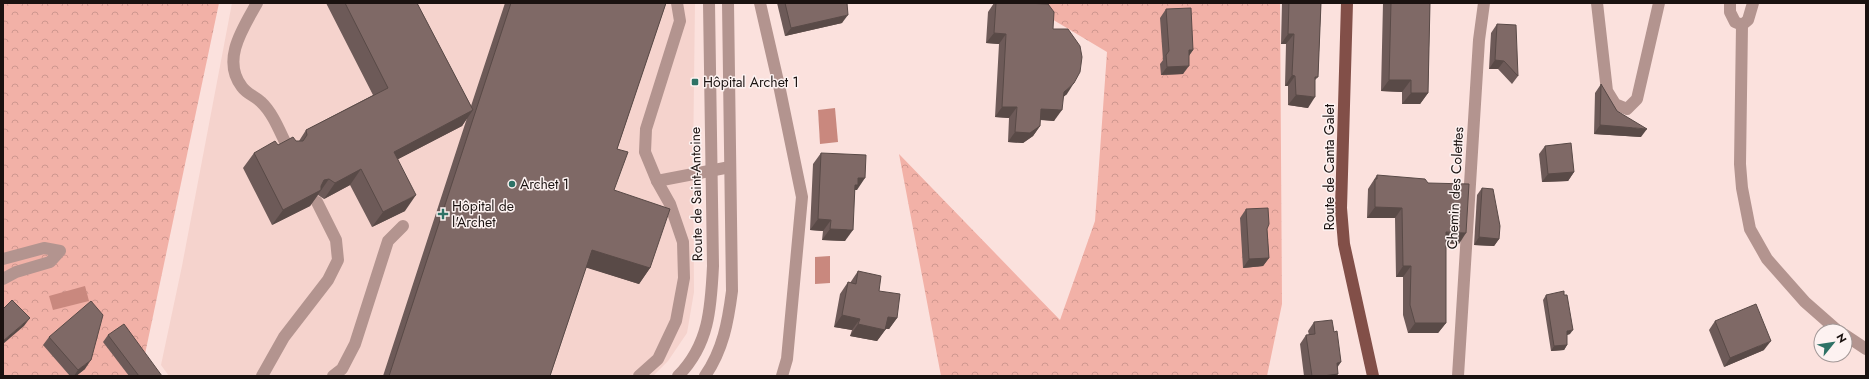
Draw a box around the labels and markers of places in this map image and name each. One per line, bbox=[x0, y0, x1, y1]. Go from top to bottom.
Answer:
place label: Hôpital Archet 1 bbox=[703, 72, 799, 92]
marker: Hôpital Archet 1 bbox=[690, 77, 700, 87]
place label: Archet 1 bbox=[520, 174, 569, 194]
marker: Archet 1 bbox=[507, 179, 517, 189]
place label: Hôpital de l'Archet bbox=[452, 196, 514, 232]
marker: Hôpital de l'Archet bbox=[437, 208, 449, 220]

